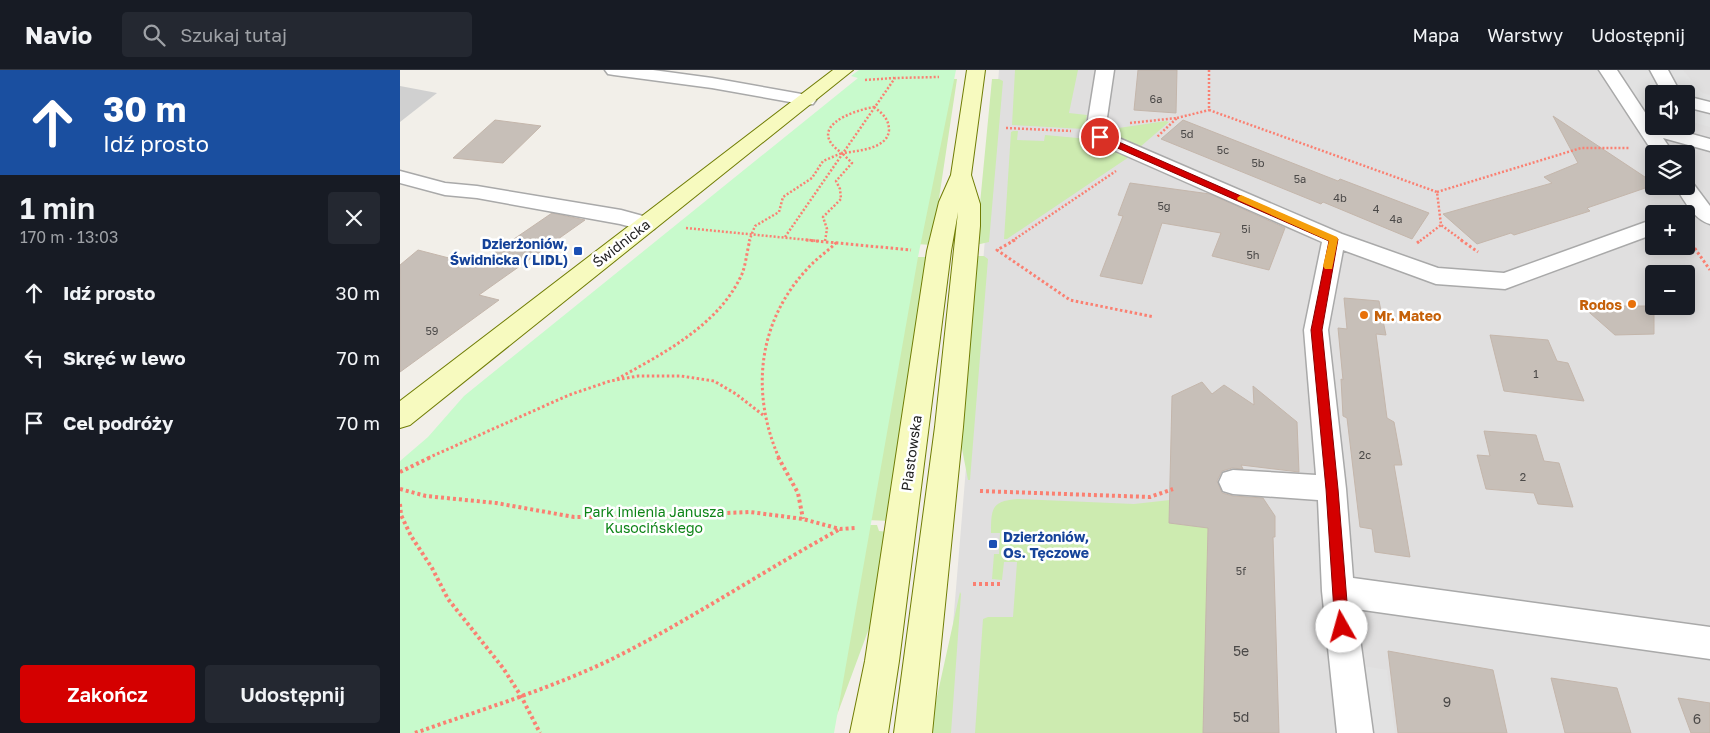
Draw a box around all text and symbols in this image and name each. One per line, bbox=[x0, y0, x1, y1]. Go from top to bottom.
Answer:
search box bbox=[122, 12, 472, 57]
text: Navio bbox=[25, 20, 92, 49]
icon: search bbox=[140, 21, 168, 49]
text: Szukaj tutaj bbox=[180, 23, 287, 46]
text: Mapa bbox=[1412, 24, 1459, 46]
text: Warstwy bbox=[1487, 24, 1563, 46]
text: Udostępnij bbox=[1591, 24, 1685, 46]
map controls bbox=[1645, 85, 1695, 315]
button: sound bbox=[1645, 85, 1695, 135]
text: 30 m bbox=[103, 88, 186, 130]
icon: ahead bbox=[20, 90, 85, 155]
house number: 6a bbox=[1150, 92, 1162, 105]
pin bbox=[1079, 116, 1121, 158]
icon: arrive bbox=[1086, 123, 1114, 151]
house number: 5d bbox=[1180, 127, 1194, 140]
text: Idź prosto bbox=[103, 130, 209, 157]
house number: 5c bbox=[1217, 143, 1229, 156]
button: layers bbox=[1645, 145, 1695, 195]
house number: 5b bbox=[1251, 156, 1265, 169]
house number: 5a bbox=[1294, 172, 1306, 185]
text: 1 min bbox=[20, 190, 95, 226]
house number: 4b bbox=[1333, 191, 1347, 204]
button: close bbox=[328, 192, 380, 244]
house number: 5g bbox=[1157, 199, 1171, 212]
house number: 4 bbox=[1373, 202, 1380, 215]
button: + bbox=[1645, 205, 1695, 255]
house number: 4a bbox=[1390, 212, 1402, 225]
street label: Świdnicka bbox=[589, 215, 653, 271]
house number: 5i bbox=[1241, 222, 1251, 235]
text: 170 m · 13:03 bbox=[20, 227, 118, 247]
place label: Dzierżoniów, Świdnicka ( LIDL) bbox=[450, 235, 568, 268]
marker: Dzierżoniów, Świdnicka ( LIDL) bbox=[572, 245, 584, 257]
house number: 5h bbox=[1246, 248, 1260, 261]
button: − bbox=[1645, 265, 1695, 315]
icon: ahead bbox=[20, 279, 48, 307]
text: Idź prosto bbox=[63, 281, 155, 304]
text: 30 m bbox=[336, 281, 380, 304]
place label: Rodos bbox=[1579, 296, 1622, 313]
marker: Rodos bbox=[1626, 298, 1638, 310]
place label: Mr. Mateo bbox=[1374, 307, 1441, 324]
marker: Mr. Mateo bbox=[1358, 309, 1370, 321]
house number: 59 bbox=[425, 324, 439, 337]
icon: left bbox=[20, 344, 48, 372]
text: Skręć w lewo bbox=[63, 346, 186, 369]
text: 70 m bbox=[337, 346, 380, 369]
house number: 1 bbox=[1533, 367, 1539, 380]
icon: arrive bbox=[20, 409, 48, 437]
text: Cel podróży bbox=[63, 411, 173, 434]
text: 70 m bbox=[337, 411, 380, 434]
street label: Piastowska bbox=[897, 414, 925, 492]
house number: 2c bbox=[1359, 448, 1371, 461]
house number: 2 bbox=[1520, 470, 1526, 483]
park label: Park imienia Janusza Kusocińskiego bbox=[584, 503, 724, 536]
place label: Dzierżoniów, Os. Tęczowe bbox=[1003, 528, 1089, 561]
marker: Dzierżoniów, Os. Tęczowe bbox=[987, 538, 999, 550]
house number: 5f bbox=[1236, 564, 1246, 577]
position arrow bbox=[1315, 600, 1367, 652]
house number: 5e bbox=[1233, 642, 1249, 659]
button: Zakończ bbox=[20, 665, 195, 723]
button: Udostępnij bbox=[205, 665, 380, 723]
house number: 9 bbox=[1443, 693, 1451, 710]
house number: 5d bbox=[1233, 708, 1249, 725]
house number: 6 bbox=[1693, 710, 1701, 727]

